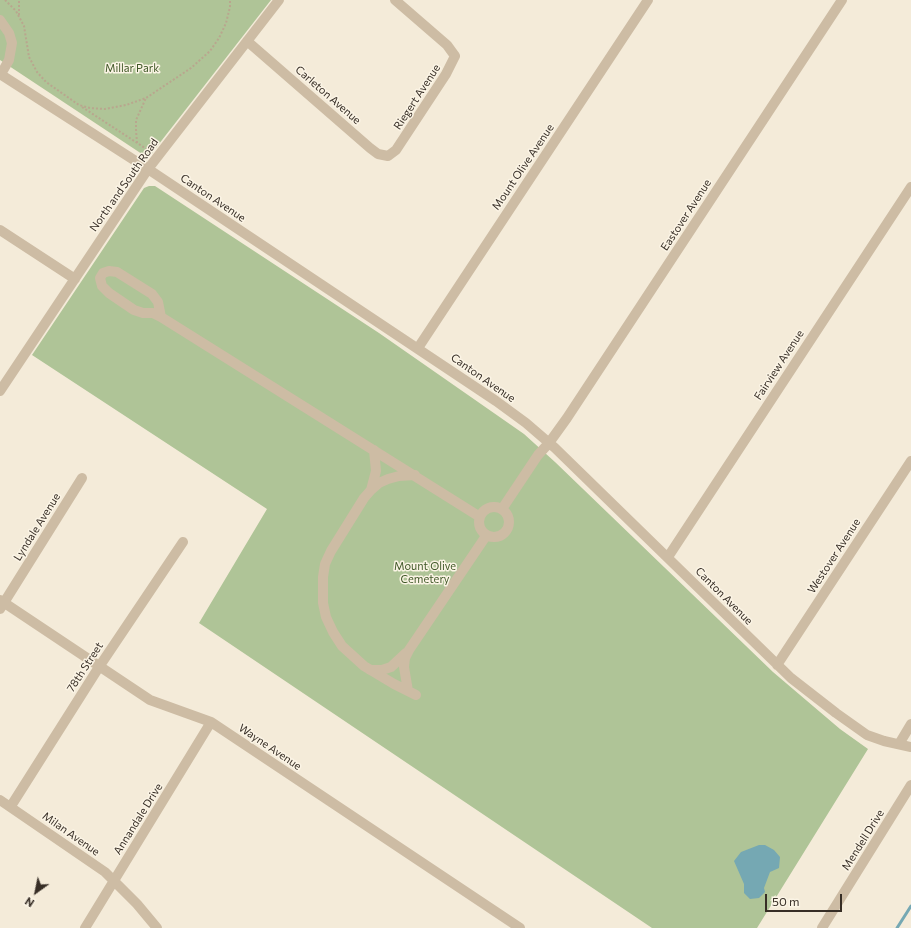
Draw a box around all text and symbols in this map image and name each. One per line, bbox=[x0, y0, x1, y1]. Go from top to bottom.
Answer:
park label: Millar Park bbox=[105, 61, 159, 75]
street label: Riegert Avenue bbox=[391, 62, 443, 132]
street label: Carleton Avenue bbox=[293, 63, 363, 127]
street label: Mount Olive Avenue bbox=[489, 122, 557, 212]
street label: North and South Road bbox=[87, 136, 161, 234]
street label: Canton Avenue bbox=[178, 171, 248, 225]
street label: Eastover Avenue bbox=[658, 177, 714, 253]
street label: Fairview Avenue bbox=[751, 328, 807, 402]
street label: Canton Avenue bbox=[448, 351, 518, 405]
street label: Lyndale Avenue bbox=[11, 491, 63, 563]
street label: Westover Avenue bbox=[805, 516, 863, 596]
park label: Mount Olive Cemetery bbox=[394, 559, 456, 585]
street label: Canton Avenue bbox=[693, 565, 755, 627]
street label: 78th Street bbox=[64, 640, 106, 694]
street label: Wayne Avenue bbox=[236, 721, 304, 773]
street label: Annandale Drive bbox=[111, 781, 165, 857]
street label: Mendell Drive bbox=[839, 807, 887, 873]
street label: Milan Avenue bbox=[40, 809, 102, 859]
north arrow bbox=[16, 872, 56, 912]
scale bar bbox=[767, 886, 844, 912]
text: 50 m bbox=[772, 894, 800, 908]
text: N bbox=[22, 895, 36, 910]

